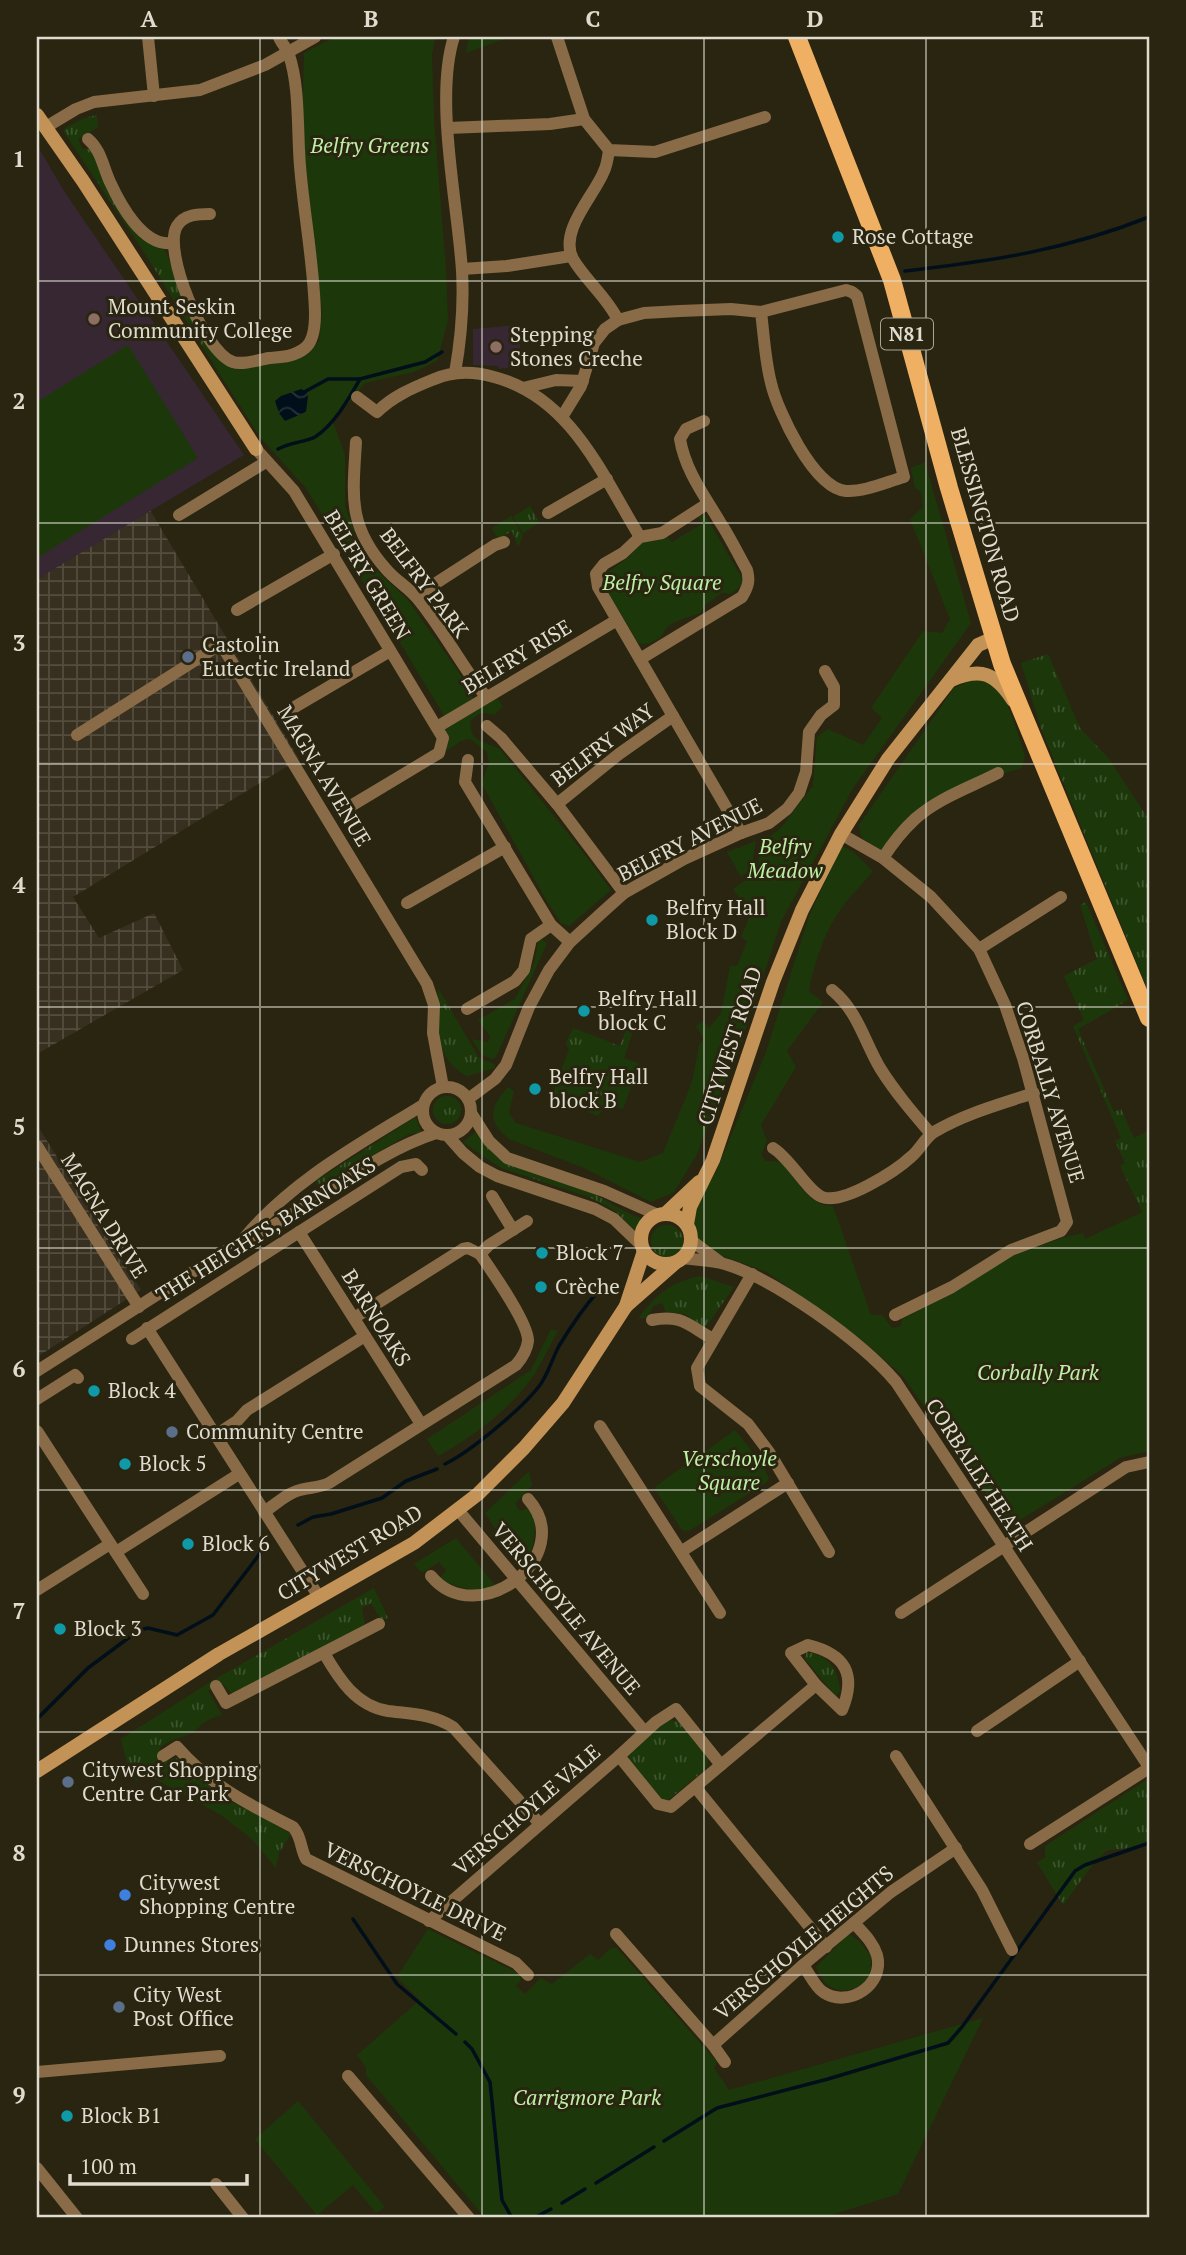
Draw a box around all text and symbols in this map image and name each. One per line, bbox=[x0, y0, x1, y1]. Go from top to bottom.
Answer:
text: A bbox=[141, 3, 158, 34]
text: B bbox=[364, 3, 379, 34]
text: C bbox=[586, 3, 601, 34]
text: D bbox=[807, 3, 824, 34]
text: E bbox=[1030, 3, 1044, 34]
park label: Belfry Greens bbox=[310, 131, 430, 159]
text: 1 bbox=[13, 143, 26, 174]
place label: Rose Cottage bbox=[852, 222, 974, 250]
marker: Rose Cottage bbox=[830, 229, 846, 245]
place label: Mount Seskin Community College bbox=[108, 292, 293, 344]
marker: Mount Seskin Community College bbox=[86, 311, 102, 327]
road number: N81 bbox=[881, 318, 933, 350]
place label: Stepping Stones Creche bbox=[510, 320, 643, 372]
marker: Stepping Stones Creche bbox=[488, 339, 504, 355]
text: 2 bbox=[13, 385, 26, 416]
street label: BLESSINGTON ROAD bbox=[945, 424, 1027, 625]
street label: BELFRY GREEN bbox=[318, 505, 418, 644]
street label: BELFRY PARK bbox=[374, 522, 476, 644]
park label: Belfry Square bbox=[601, 568, 722, 596]
street label: BELFRY RISE bbox=[457, 612, 576, 700]
text: 3 bbox=[13, 627, 26, 658]
place label: Castolin Eutectic Ireland bbox=[202, 630, 351, 682]
marker: Castolin Eutectic Ireland bbox=[180, 649, 196, 665]
street label: BELFRY WAY bbox=[545, 696, 660, 792]
street label: MAGNA AVENUE bbox=[272, 700, 378, 851]
street label: BELFRY AVENUE bbox=[612, 791, 767, 888]
park label: Belfry Meadow bbox=[746, 832, 823, 884]
text: 4 bbox=[13, 869, 26, 900]
place label: Belfry Hall Block D bbox=[666, 893, 766, 945]
marker: Belfry Hall Block D bbox=[644, 912, 660, 928]
street label: CITYWEST ROAD bbox=[690, 963, 768, 1128]
place label: Belfry Hall block C bbox=[598, 984, 698, 1036]
street label: CORBALLY AVENUE bbox=[1010, 997, 1092, 1186]
marker: Belfry Hall block C bbox=[576, 1003, 592, 1019]
place label: Belfry Hall block B bbox=[549, 1062, 649, 1114]
marker: Belfry Hall block B bbox=[527, 1081, 543, 1097]
text: 5 bbox=[13, 1111, 26, 1142]
street label: MAGNA DRIVE bbox=[55, 1148, 154, 1283]
street label: THE HEIGHTS, BARNOAKS bbox=[150, 1150, 381, 1308]
place label: Block 7 bbox=[556, 1238, 624, 1266]
marker: Block 7 bbox=[534, 1245, 550, 1261]
street label: BARNOAKS bbox=[336, 1264, 418, 1371]
place label: Crèche bbox=[555, 1272, 620, 1300]
marker: Crèche bbox=[533, 1279, 549, 1295]
text: 6 bbox=[13, 1353, 26, 1384]
park label: Corbally Park bbox=[977, 1358, 1100, 1386]
place label: Block 4 bbox=[108, 1376, 177, 1404]
marker: Block 4 bbox=[86, 1383, 102, 1399]
street label: CORBALLY HEATH bbox=[920, 1392, 1040, 1556]
place label: Community Centre bbox=[186, 1417, 364, 1445]
marker: Community Centre bbox=[164, 1424, 180, 1440]
park label: Verschoyle Square bbox=[681, 1444, 777, 1496]
place label: Block 5 bbox=[139, 1449, 207, 1477]
marker: Block 5 bbox=[117, 1456, 133, 1472]
street label: CITYWEST ROAD bbox=[272, 1498, 427, 1607]
street label: VERSCHOYLE AVENUE bbox=[486, 1516, 647, 1701]
place label: Block 6 bbox=[202, 1529, 270, 1557]
marker: Block 6 bbox=[180, 1536, 196, 1552]
text: 7 bbox=[13, 1595, 26, 1626]
place label: Block 3 bbox=[74, 1614, 142, 1642]
marker: Block 3 bbox=[52, 1621, 68, 1637]
street label: VERSCHOYLE VALE bbox=[447, 1737, 606, 1881]
place label: Citywest Shopping Centre Car Park bbox=[82, 1755, 258, 1807]
marker: Citywest Shopping Centre Car Park bbox=[60, 1774, 76, 1790]
street label: VERSCHOYLE DRIVE bbox=[320, 1835, 511, 1947]
text: 8 bbox=[13, 1837, 26, 1868]
street label: VERSCHOYLE HEIGHTS bbox=[708, 1859, 899, 2026]
place label: Citywest Shopping Centre bbox=[139, 1868, 295, 1920]
marker: Citywest Shopping Centre bbox=[117, 1887, 133, 1903]
place label: Dunnes Stores bbox=[124, 1930, 259, 1958]
marker: Dunnes Stores bbox=[102, 1937, 118, 1953]
place label: City West Post Office bbox=[133, 1980, 234, 2032]
marker: City West Post Office bbox=[111, 1999, 127, 2015]
text: 9 bbox=[13, 2079, 26, 2110]
park label: Carrigmore Park bbox=[513, 2083, 662, 2111]
place label: Block B1 bbox=[81, 2101, 162, 2129]
marker: Block B1 bbox=[59, 2108, 75, 2124]
scale bar bbox=[70, 2143, 247, 2187]
text: 100 m bbox=[80, 2152, 137, 2180]

